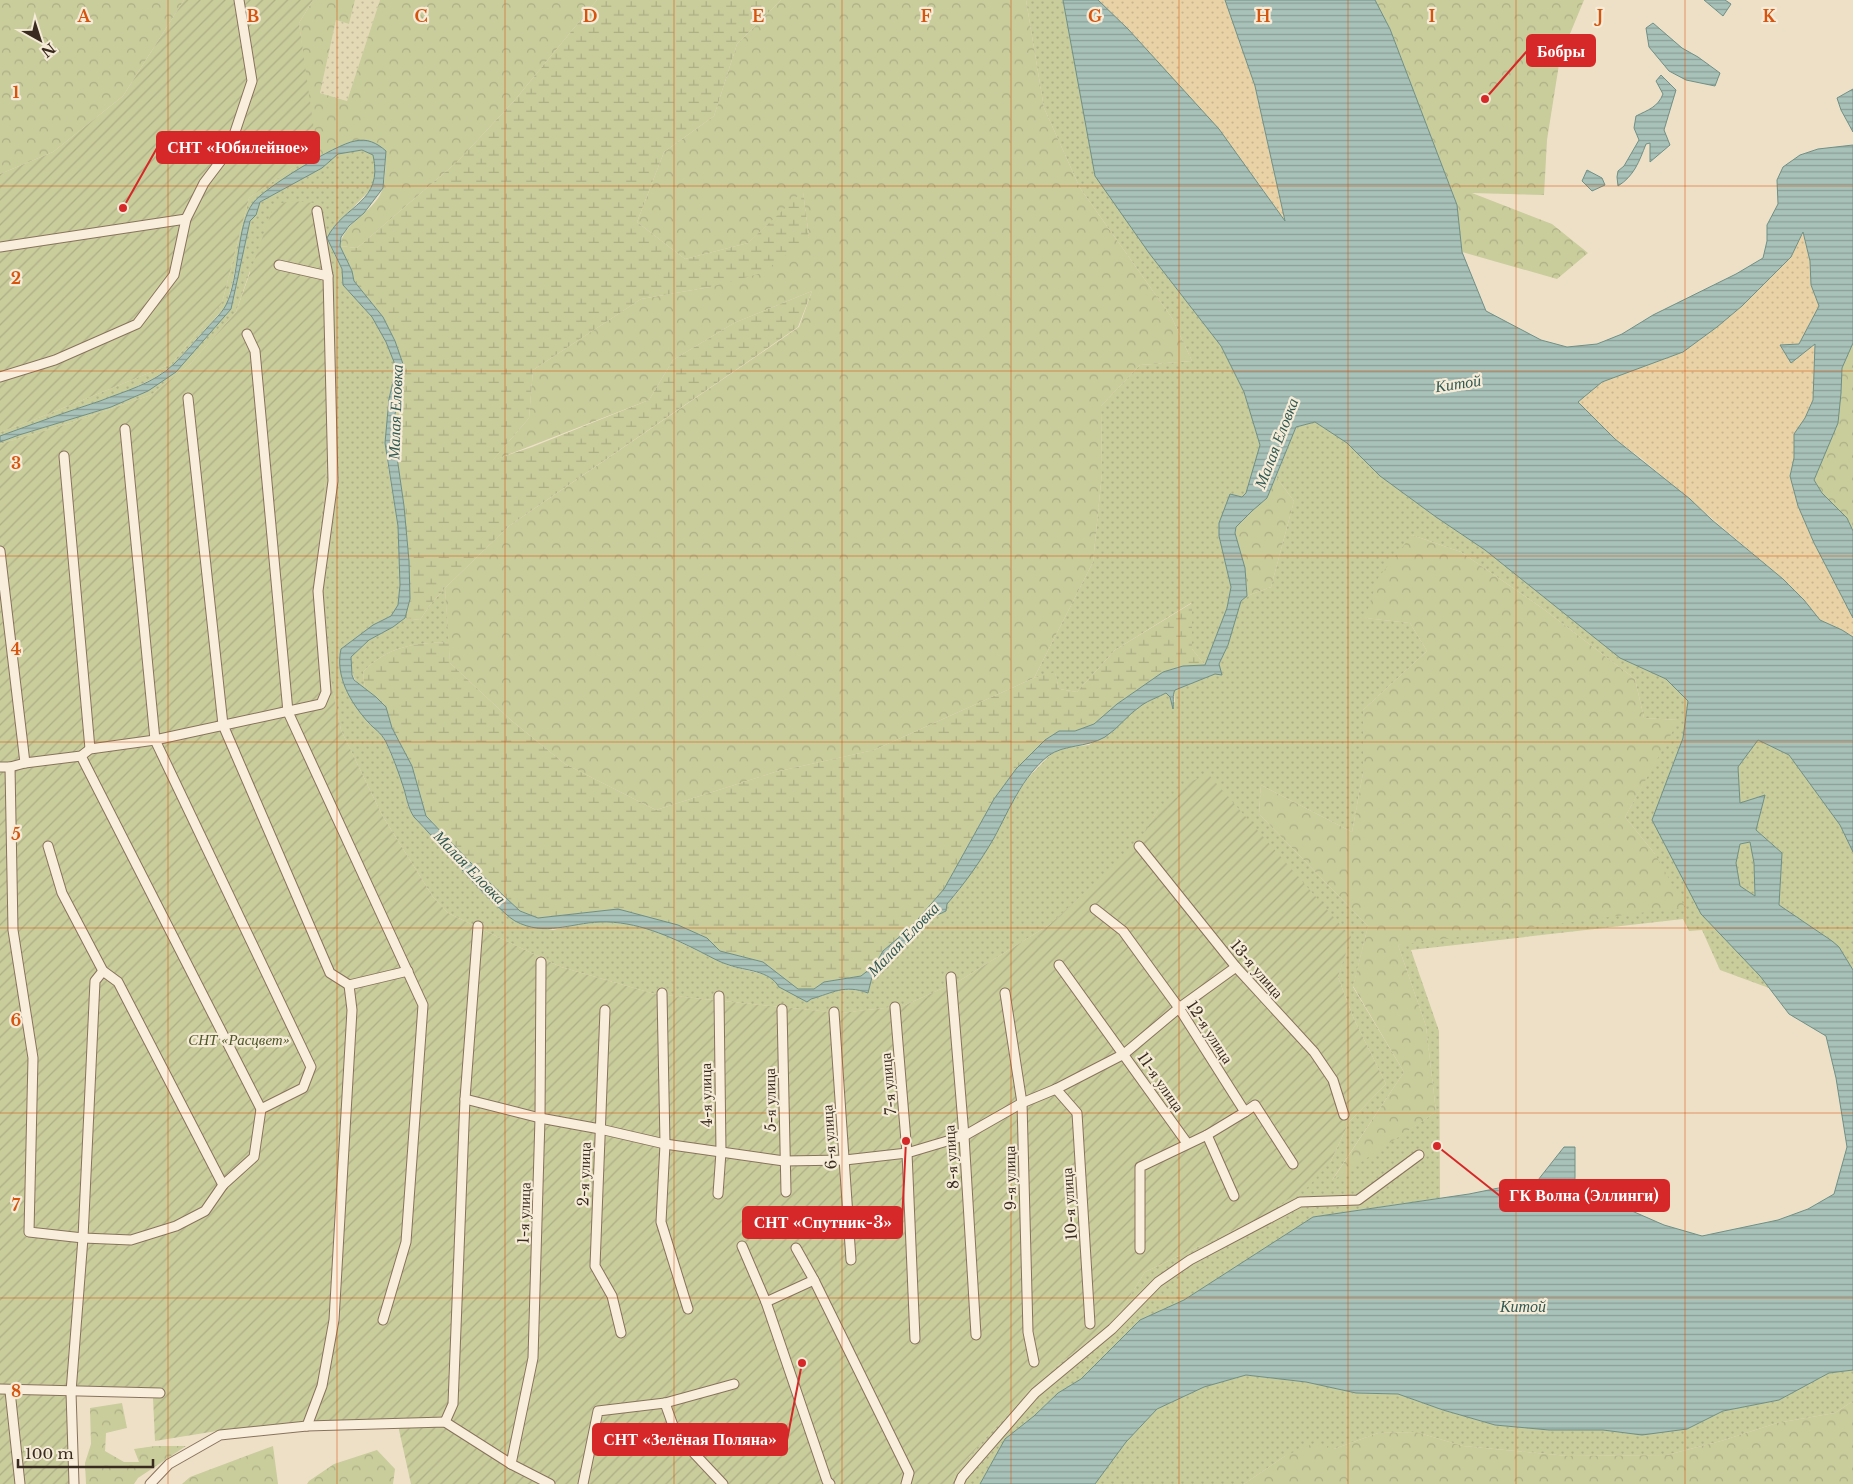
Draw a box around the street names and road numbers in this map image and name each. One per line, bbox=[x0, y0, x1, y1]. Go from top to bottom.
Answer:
street label: 13-я улица bbox=[1226, 936, 1288, 1002]
street label: 12-я улица bbox=[1183, 997, 1238, 1067]
street label: 11-я улица bbox=[1134, 1048, 1189, 1116]
street label: 7-я улица bbox=[876, 1052, 900, 1116]
street label: 4-я улица bbox=[696, 1063, 716, 1127]
street label: 5-я улица bbox=[760, 1068, 780, 1132]
street label: 6-я улица bbox=[817, 1104, 841, 1170]
street label: 8-я улица bbox=[939, 1124, 963, 1190]
street label: 2-я улица bbox=[573, 1141, 595, 1207]
street label: 9-я улица bbox=[1000, 1145, 1020, 1211]
street label: 10-я улица bbox=[1057, 1167, 1081, 1241]
street label: 1-я улица bbox=[513, 1181, 535, 1244]

